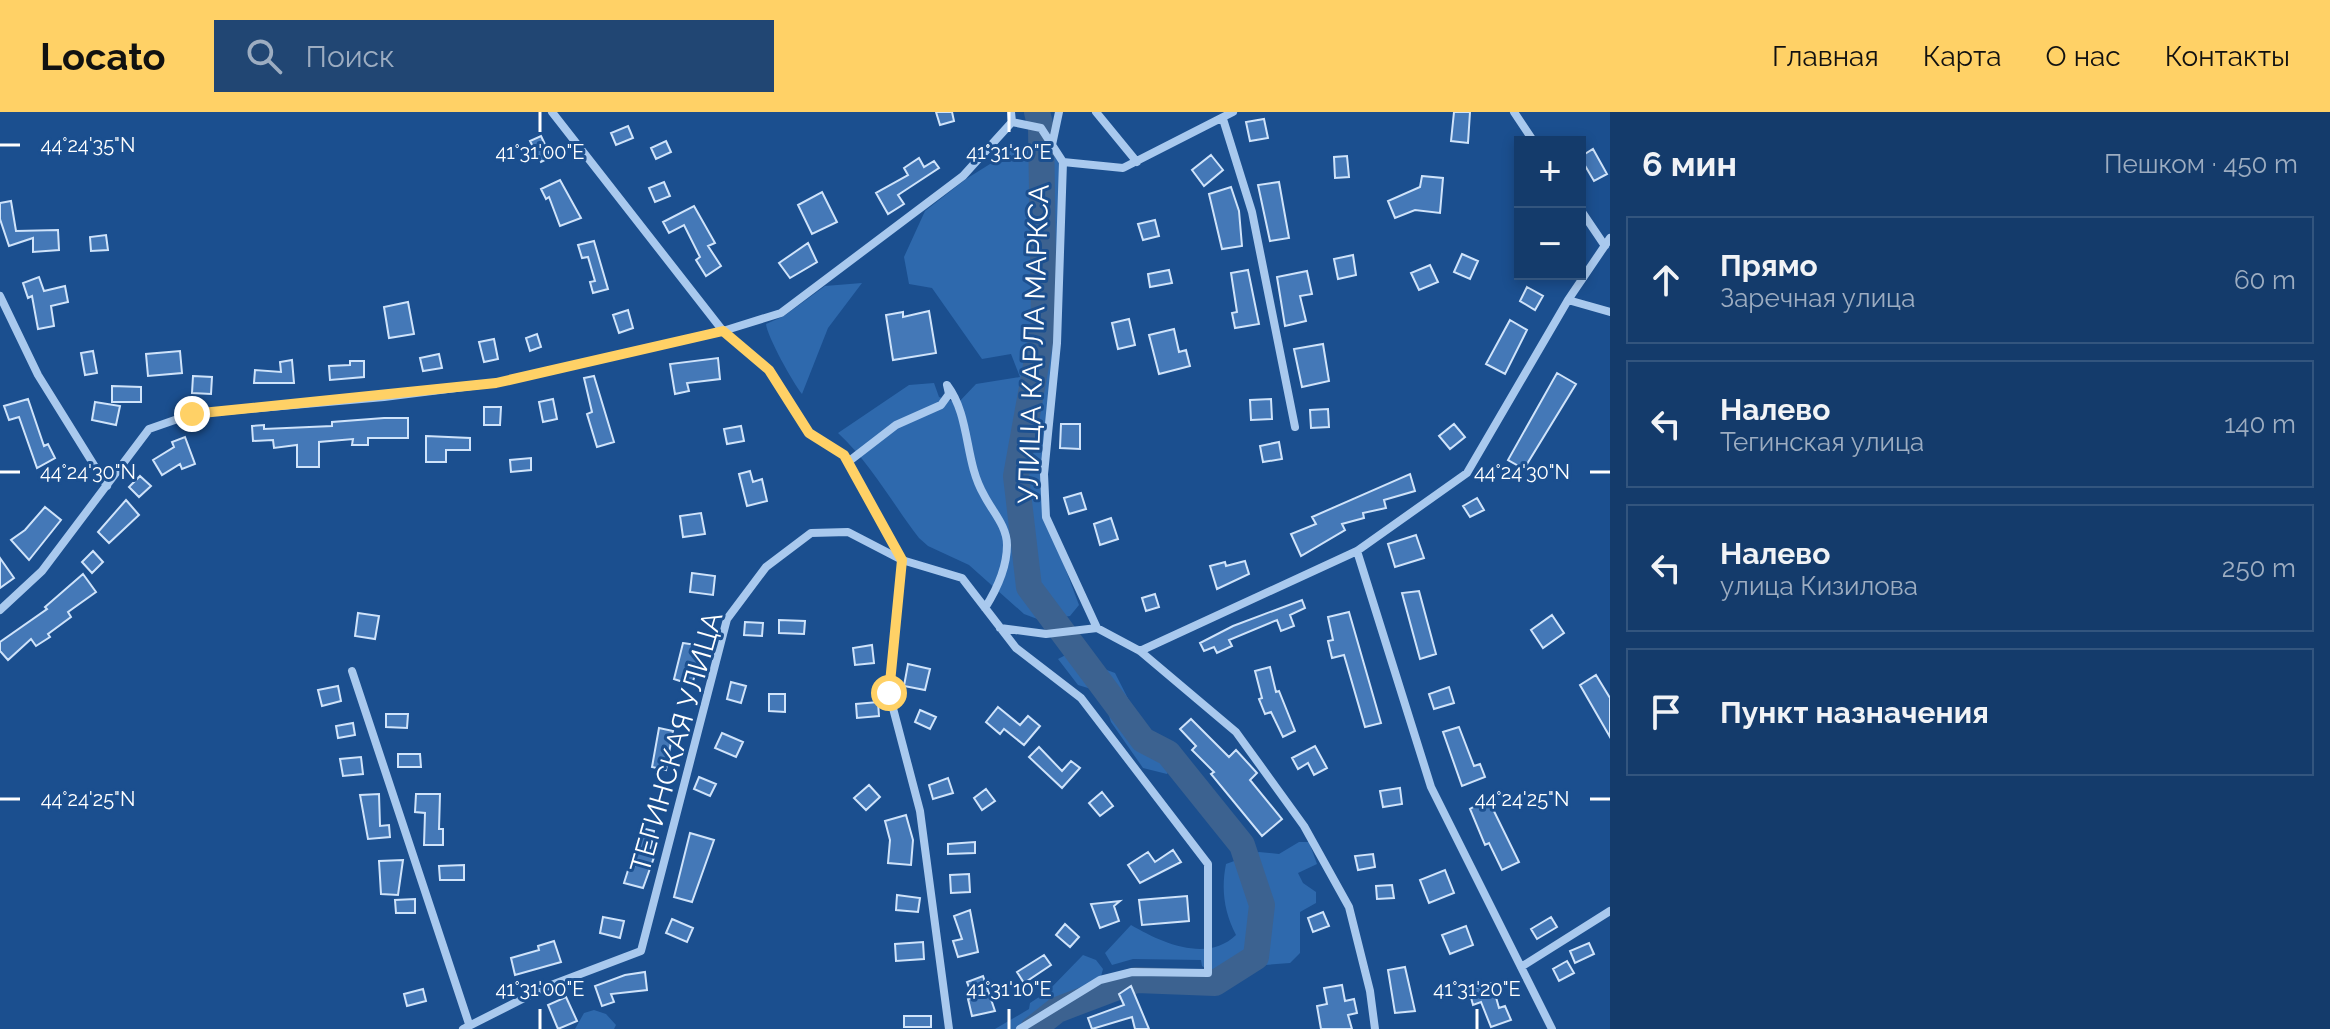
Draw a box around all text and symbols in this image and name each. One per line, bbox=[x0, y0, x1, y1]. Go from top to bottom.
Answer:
search box bbox=[214, 20, 774, 92]
text: Locato bbox=[40, 34, 166, 79]
icon: search bbox=[242, 34, 286, 78]
text: Поиск bbox=[306, 39, 395, 74]
text: Главная bbox=[1772, 40, 1879, 73]
text: Карта bbox=[1923, 40, 2002, 73]
text: О нас bbox=[2046, 40, 2121, 73]
text: Контакты bbox=[2165, 40, 2290, 73]
text: 44°24'35"N bbox=[41, 133, 135, 157]
map controls bbox=[1514, 136, 1586, 280]
button: + bbox=[1514, 136, 1586, 208]
text: 41°31'00"E bbox=[495, 140, 585, 164]
text: 41°31'10"E bbox=[966, 140, 1052, 164]
text: 6 мин bbox=[1642, 144, 1737, 184]
text: Пешком · 450 m bbox=[2104, 149, 2298, 179]
street label: УЛИЦА КАРЛА МАРКСА bbox=[1011, 184, 1056, 504]
button: − bbox=[1514, 208, 1586, 280]
text: Прямо bbox=[1720, 248, 1818, 283]
icon: ahead bbox=[1644, 258, 1688, 302]
text: 60 m bbox=[2234, 265, 2296, 295]
text: Заречная улица bbox=[1720, 283, 1915, 313]
text: Налево bbox=[1720, 392, 1830, 427]
route end bbox=[174, 396, 210, 432]
icon: left bbox=[1644, 402, 1688, 446]
text: 140 m bbox=[2224, 409, 2296, 439]
text: Тегинская улица bbox=[1720, 427, 1924, 457]
text: 44°24'30"N bbox=[40, 460, 136, 484]
text: 44°24'30"N bbox=[1474, 460, 1570, 484]
text: Налево bbox=[1720, 536, 1830, 571]
icon: left bbox=[1644, 546, 1688, 590]
text: 250 m bbox=[2222, 553, 2296, 583]
text: улица Кизилова bbox=[1720, 571, 1918, 601]
street label: ТЕГИНСКАЯ УЛИЦА bbox=[623, 608, 730, 876]
route start bbox=[871, 675, 907, 711]
icon: arrive bbox=[1644, 690, 1688, 734]
text: Пункт назначения bbox=[1720, 695, 1989, 730]
text: 44°24'25"N bbox=[41, 787, 135, 811]
text: 44°24'25"N bbox=[1475, 787, 1569, 811]
text: 41°31'00"E bbox=[495, 977, 585, 1001]
text: 41°31'10"E bbox=[966, 977, 1052, 1001]
text: 41°31'20"E bbox=[1433, 977, 1521, 1001]

